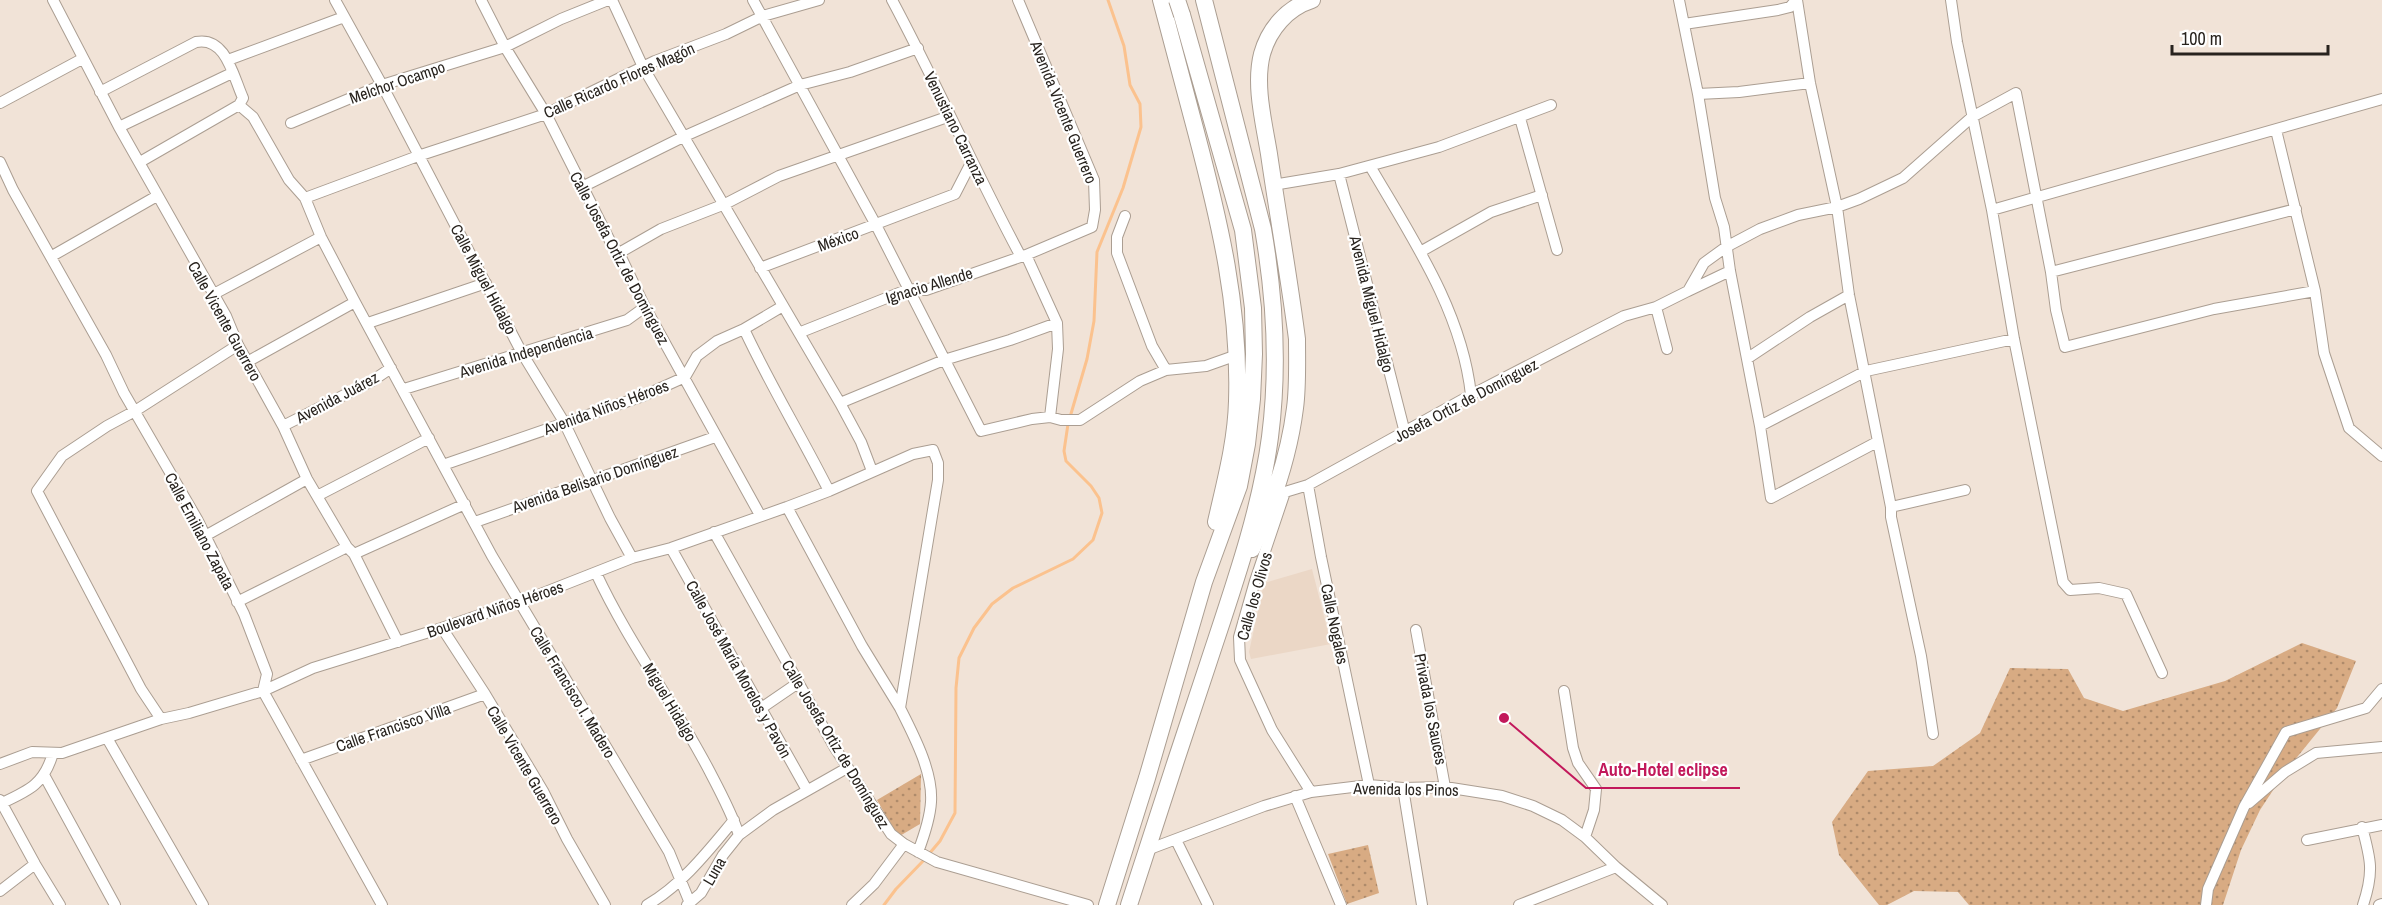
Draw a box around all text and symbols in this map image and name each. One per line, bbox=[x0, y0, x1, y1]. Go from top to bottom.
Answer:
scale bar bbox=[2172, 18, 2328, 56]
text: 100 m bbox=[2181, 26, 2222, 51]
street label: Avenida Vicente Guerrero bbox=[1025, 36, 1103, 187]
street label: Calle Ricardo Flores Magón bbox=[540, 37, 698, 123]
street label: Melchor Ocampo bbox=[346, 55, 448, 109]
street label: Venustiano Carranza bbox=[919, 68, 993, 189]
street label: Calle Josefa Ortiz de Domínguez bbox=[565, 168, 675, 349]
street label: Calle Miguel Hidalgo bbox=[446, 220, 522, 338]
street label: México bbox=[814, 221, 862, 257]
street label: Avenida Miguel Hidalgo bbox=[1344, 233, 1400, 374]
street label: Calle Vicente Guerrero bbox=[183, 257, 267, 385]
street label: Ignacio Allende bbox=[883, 261, 975, 309]
street label: Avenida Independencia bbox=[456, 321, 596, 383]
street label: Josefa Ortiz de Domínguez bbox=[1390, 353, 1542, 447]
street label: Avenida Juárez bbox=[291, 366, 383, 429]
street label: Avenida Niños Héroes bbox=[539, 374, 672, 440]
street label: Avenida Belisario Domínguez bbox=[508, 440, 681, 518]
street label: Calle Emiliano Zapata bbox=[160, 469, 241, 594]
street label: Calle los Olivos bbox=[1231, 549, 1277, 643]
street label: Boulevard Niños Héroes bbox=[424, 575, 566, 643]
street label: Calle José María Morelos y Pavón bbox=[681, 576, 797, 762]
street label: Calle Nogales bbox=[1316, 582, 1354, 666]
street label: Calle Francisco I. Madero bbox=[525, 622, 621, 762]
street label: Privada los Sauces bbox=[1409, 651, 1453, 767]
street label: Calle Josefa Ortiz de Domínguez bbox=[777, 656, 895, 833]
street label: Miguel Hidalgo bbox=[638, 659, 702, 745]
street label: Calle Francisco Villa bbox=[333, 697, 454, 757]
street label: Calle Vicente Guerrero bbox=[482, 701, 568, 829]
callout: Auto-Hotel eclipse bbox=[1586, 752, 1740, 788]
text: Auto-Hotel eclipse bbox=[1598, 757, 1728, 782]
street label: Avenida los Pinos bbox=[1352, 777, 1459, 801]
street label: Luna bbox=[697, 852, 731, 889]

